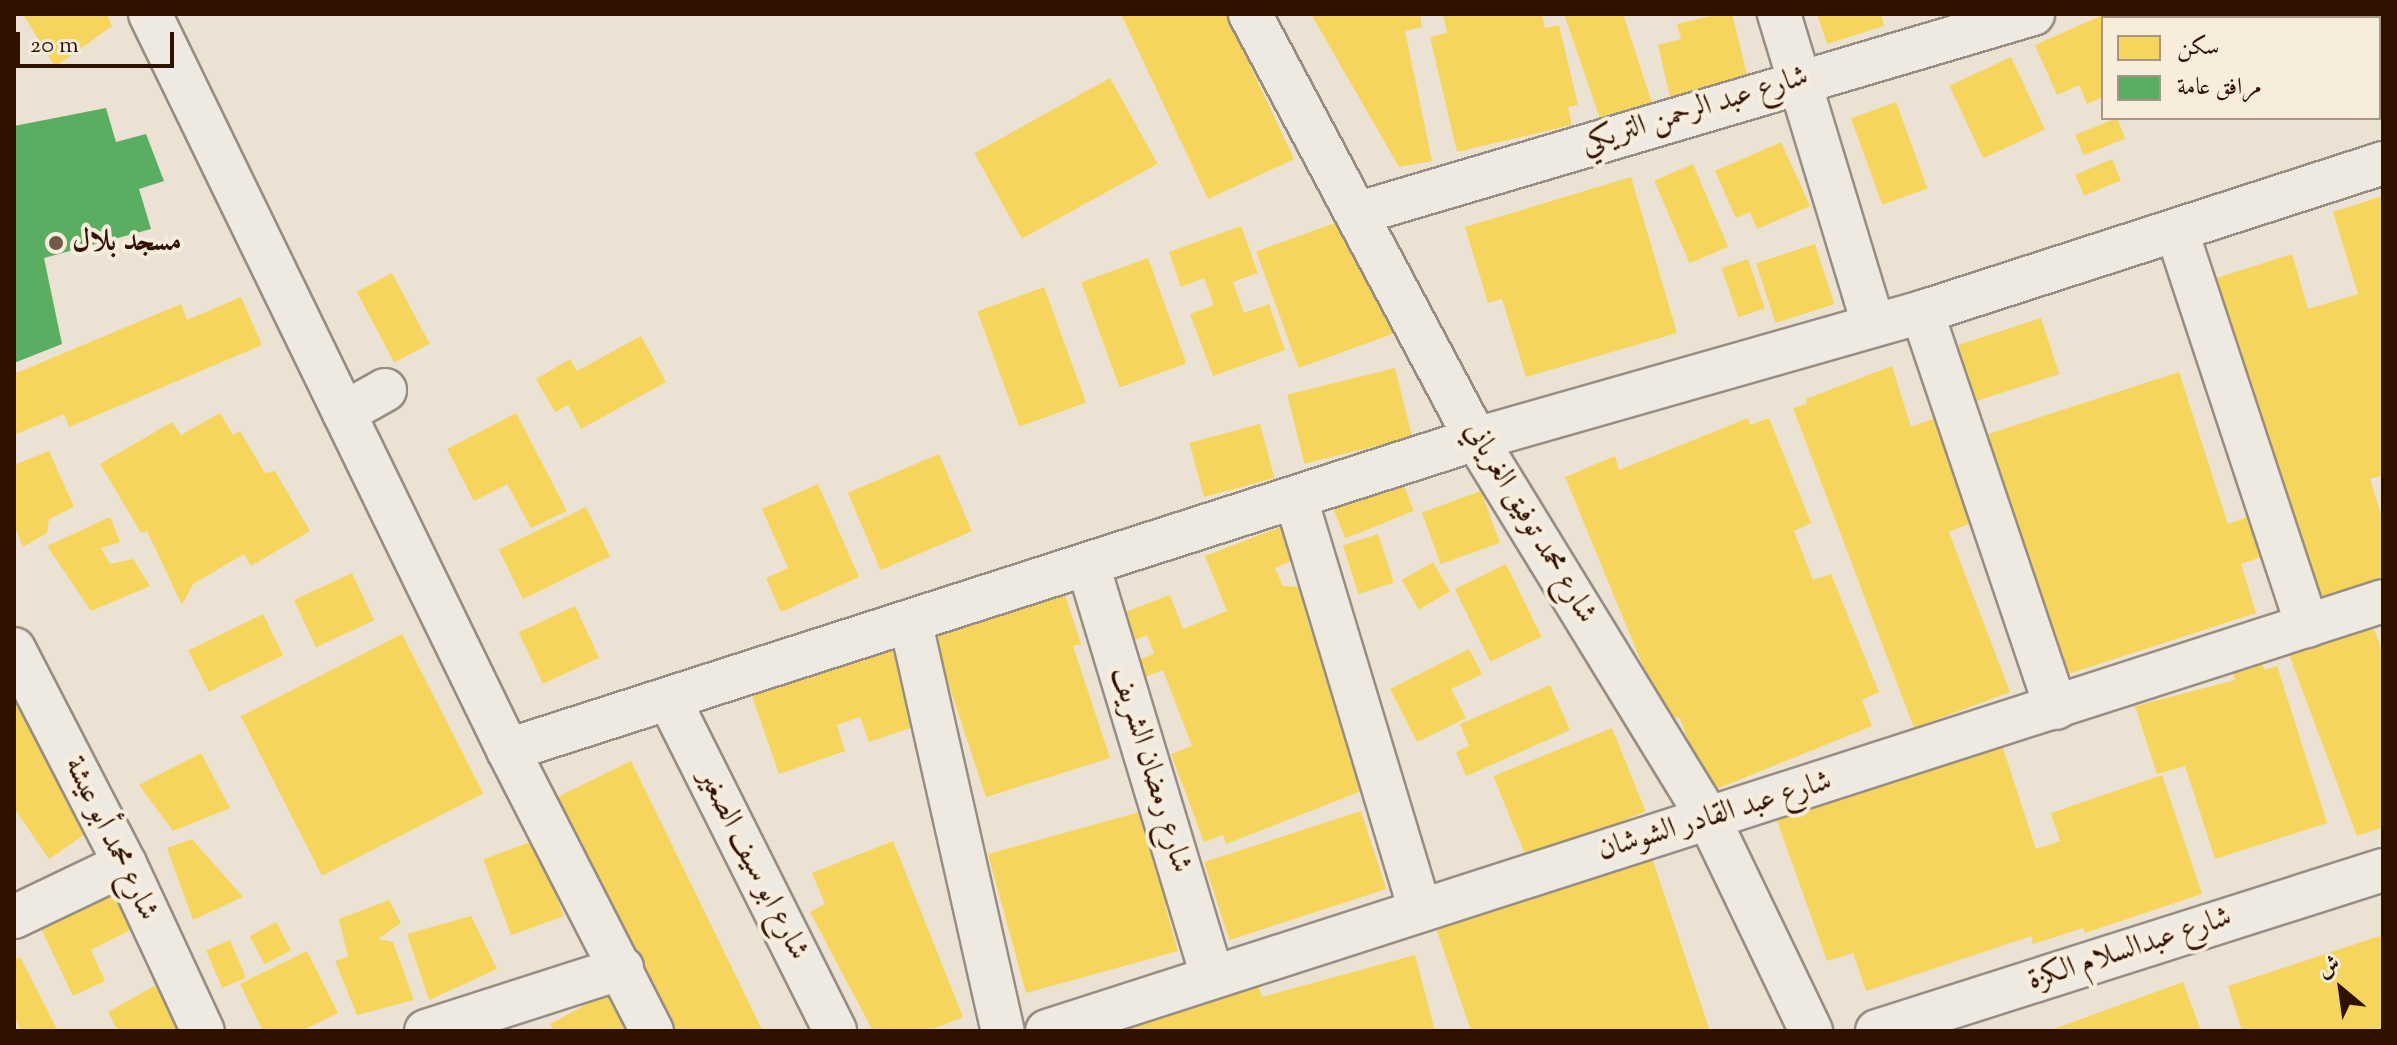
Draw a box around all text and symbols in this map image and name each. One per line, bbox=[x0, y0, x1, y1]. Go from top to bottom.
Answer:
scale bar bbox=[20, 16, 178, 66]
legend bbox=[2101, 16, 2381, 120]
text: 20 m bbox=[30, 29, 79, 63]
text: سكن bbox=[2177, 31, 2220, 65]
street label: شارع عبد الرحمن التريكي bbox=[1577, 59, 1813, 163]
text: مرافق عامة bbox=[2177, 71, 2262, 105]
place label: مسجد بلال bbox=[72, 225, 182, 261]
marker: مسجد بلال bbox=[47, 234, 65, 252]
street label: شارع محمد توفيق الغرياني bbox=[1455, 416, 1603, 630]
street label: شارع رمضان الشريف bbox=[1102, 663, 1198, 877]
street label: شارع محمد أبو عيشة bbox=[55, 751, 165, 927]
street label: شارع ابو سيف الصغير bbox=[688, 764, 816, 966]
street label: شارع عبد القادر الشوشان bbox=[1594, 764, 1836, 870]
street label: شارع عبدالسلام الكزة bbox=[2024, 900, 2236, 1000]
north arrow bbox=[2301, 949, 2381, 1029]
text: ش bbox=[2312, 949, 2347, 987]

